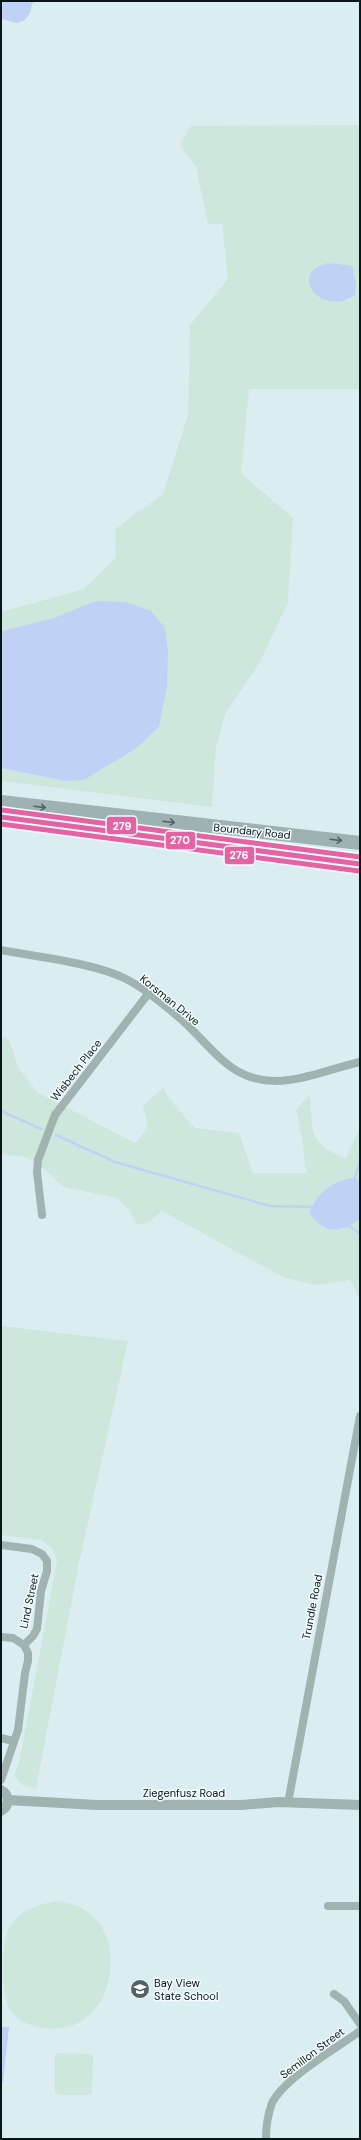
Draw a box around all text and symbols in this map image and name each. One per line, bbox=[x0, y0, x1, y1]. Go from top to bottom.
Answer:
one-way arrow bbox=[33, 803, 46, 811]
line badge: 279 bbox=[106, 816, 137, 835]
one-way arrow bbox=[162, 818, 175, 826]
text: 279 bbox=[112, 819, 132, 833]
street label: Boundary Road bbox=[213, 820, 291, 842]
line badge: 270 bbox=[165, 831, 196, 850]
text: 270 bbox=[170, 833, 190, 847]
one-way arrow bbox=[329, 837, 342, 844]
line badge: 276 bbox=[224, 846, 255, 865]
text: 276 bbox=[229, 848, 249, 862]
street label: Korsman Drive bbox=[137, 972, 203, 1028]
street label: Wisbech Place bbox=[47, 1036, 105, 1104]
street label: Lind Street bbox=[16, 1572, 42, 1630]
street label: Trundle Road bbox=[299, 1573, 325, 1641]
street label: Ziegenfusz Road bbox=[143, 1786, 225, 1800]
place label: Bay View State School bbox=[154, 1976, 218, 2003]
school or university icon: Bay View State School bbox=[129, 1978, 151, 2000]
street label: Semillon Street bbox=[277, 2024, 347, 2082]

